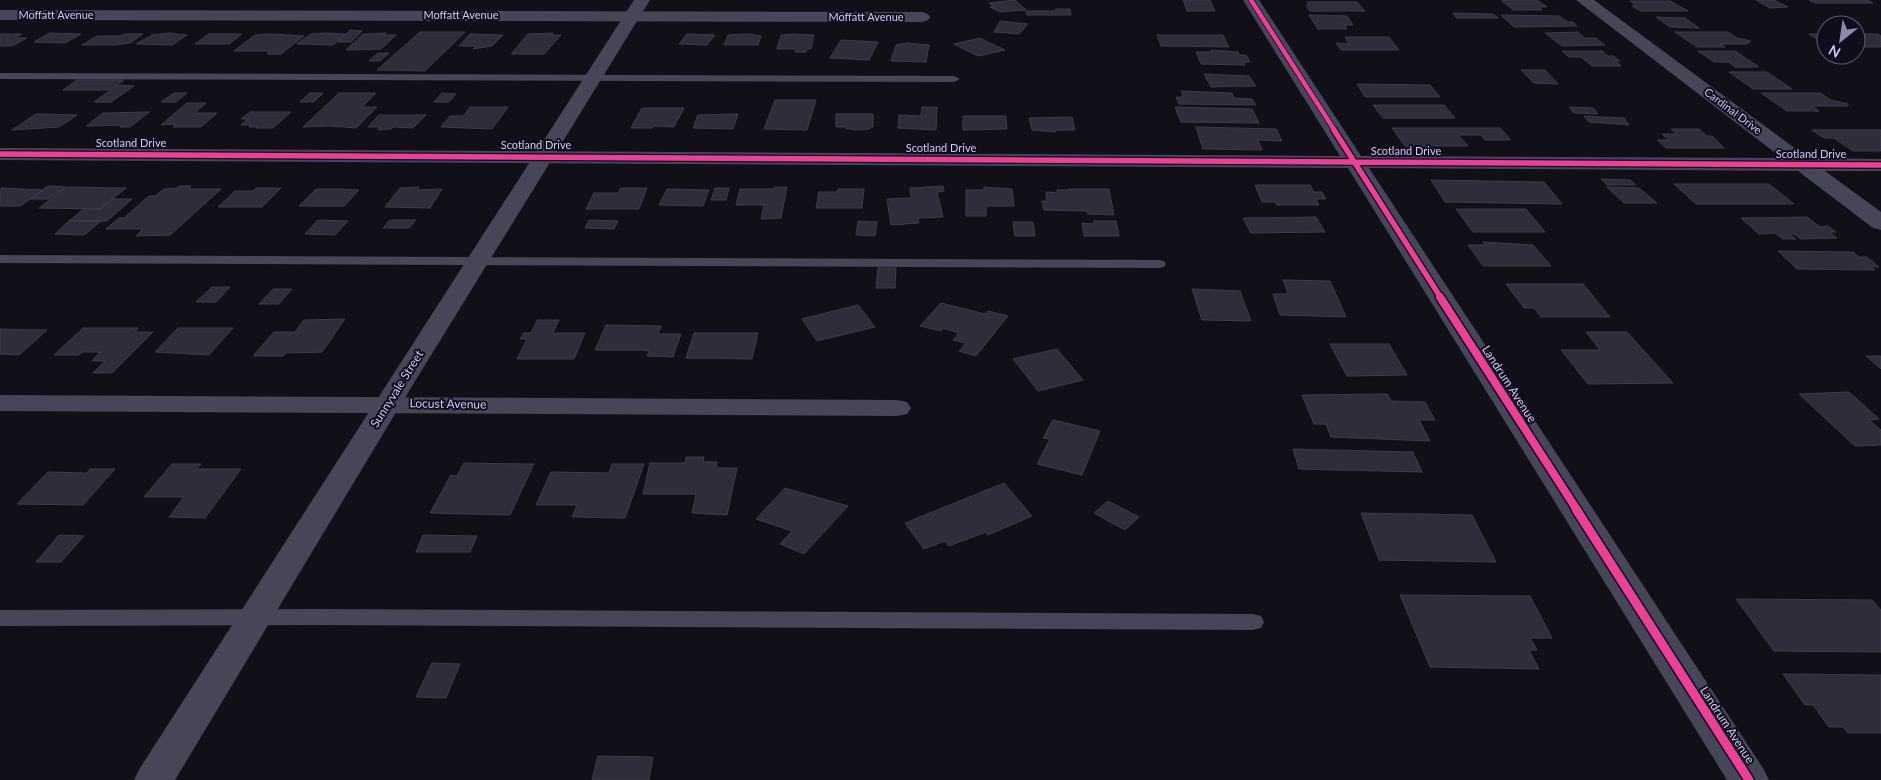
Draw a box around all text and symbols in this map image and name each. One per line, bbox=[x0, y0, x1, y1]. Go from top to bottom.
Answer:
street label: Moffatt Avenue bbox=[18, 8, 94, 21]
street label: Moffatt Avenue bbox=[423, 8, 499, 21]
street label: Moffatt Avenue bbox=[828, 10, 904, 23]
north arrow bbox=[1816, 15, 1866, 65]
text: N bbox=[1825, 42, 1843, 62]
street label: Cardinal Drive bbox=[1702, 85, 1765, 137]
street label: Scotland Drive bbox=[96, 136, 166, 149]
street label: Scotland Drive bbox=[501, 138, 571, 151]
street label: Scotland Drive bbox=[906, 141, 976, 154]
street label: Scotland Drive bbox=[1371, 144, 1441, 157]
street label: Scotland Drive bbox=[1776, 147, 1846, 160]
street label: Landrum Avenue bbox=[1479, 342, 1540, 425]
street label: Sunnyvale Street bbox=[367, 347, 427, 430]
street label: Locust Avenue bbox=[409, 395, 487, 412]
street label: Landrum Avenue bbox=[1697, 683, 1758, 766]

